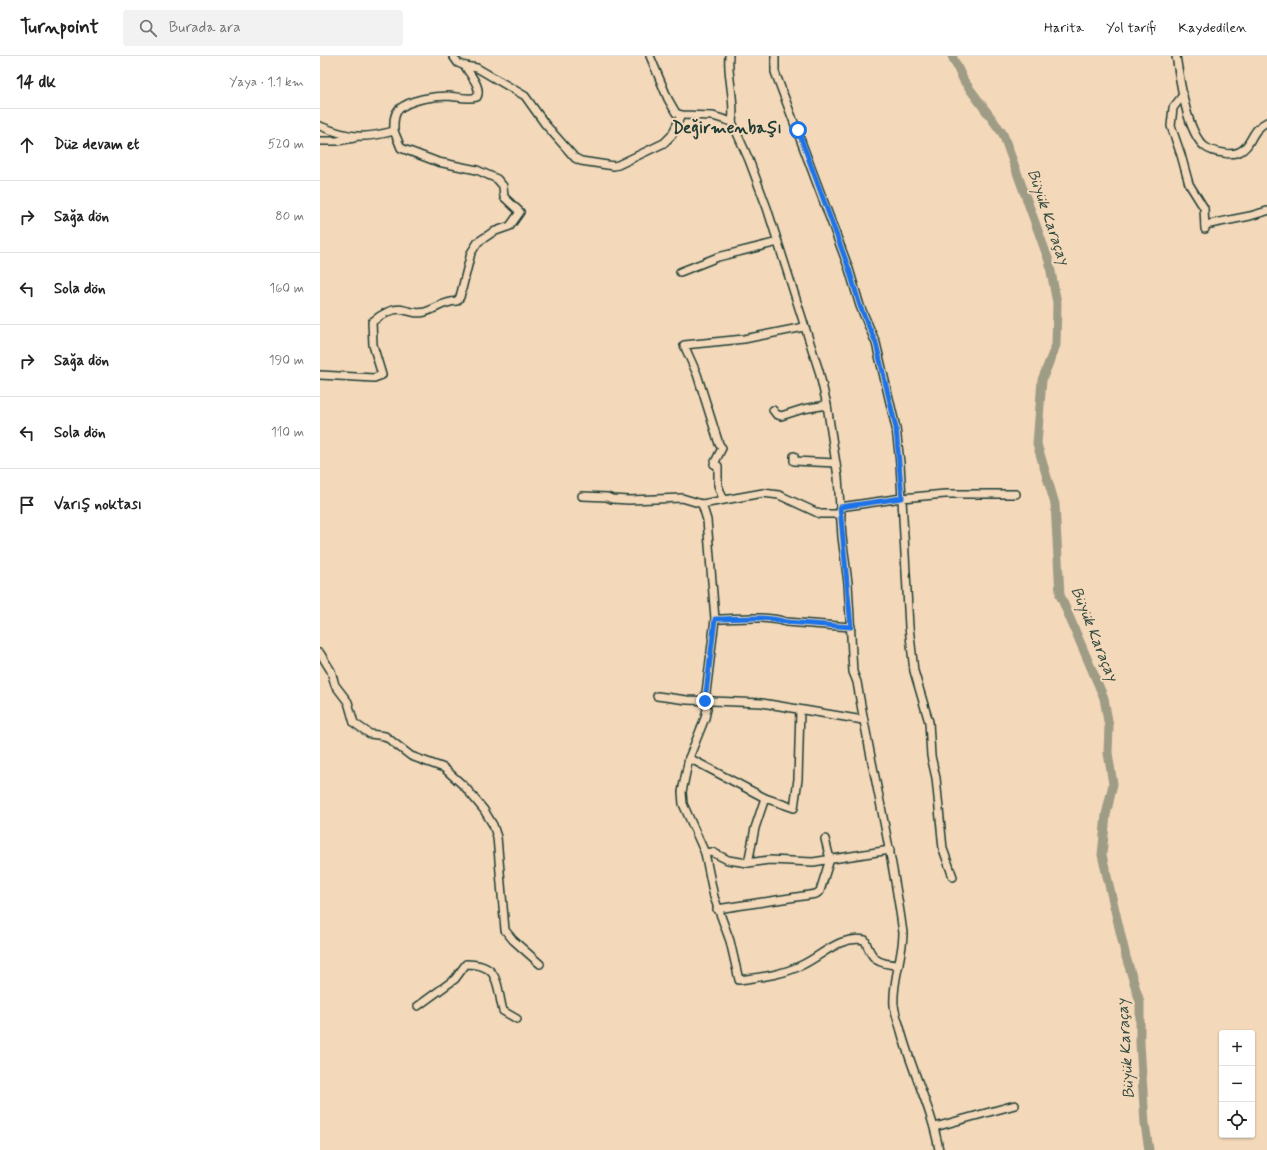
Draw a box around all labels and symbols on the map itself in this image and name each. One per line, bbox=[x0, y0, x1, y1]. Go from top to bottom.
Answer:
district label: Değirmenbaşı bbox=[672, 117, 782, 140]
route start bbox=[789, 121, 807, 139]
water label: Büyük Karaçay bbox=[1022, 166, 1075, 269]
water label: Büyük Karaçay bbox=[1066, 584, 1123, 686]
route end bbox=[696, 692, 714, 710]
water label: Büyük Karaçay bbox=[1112, 997, 1140, 1100]

